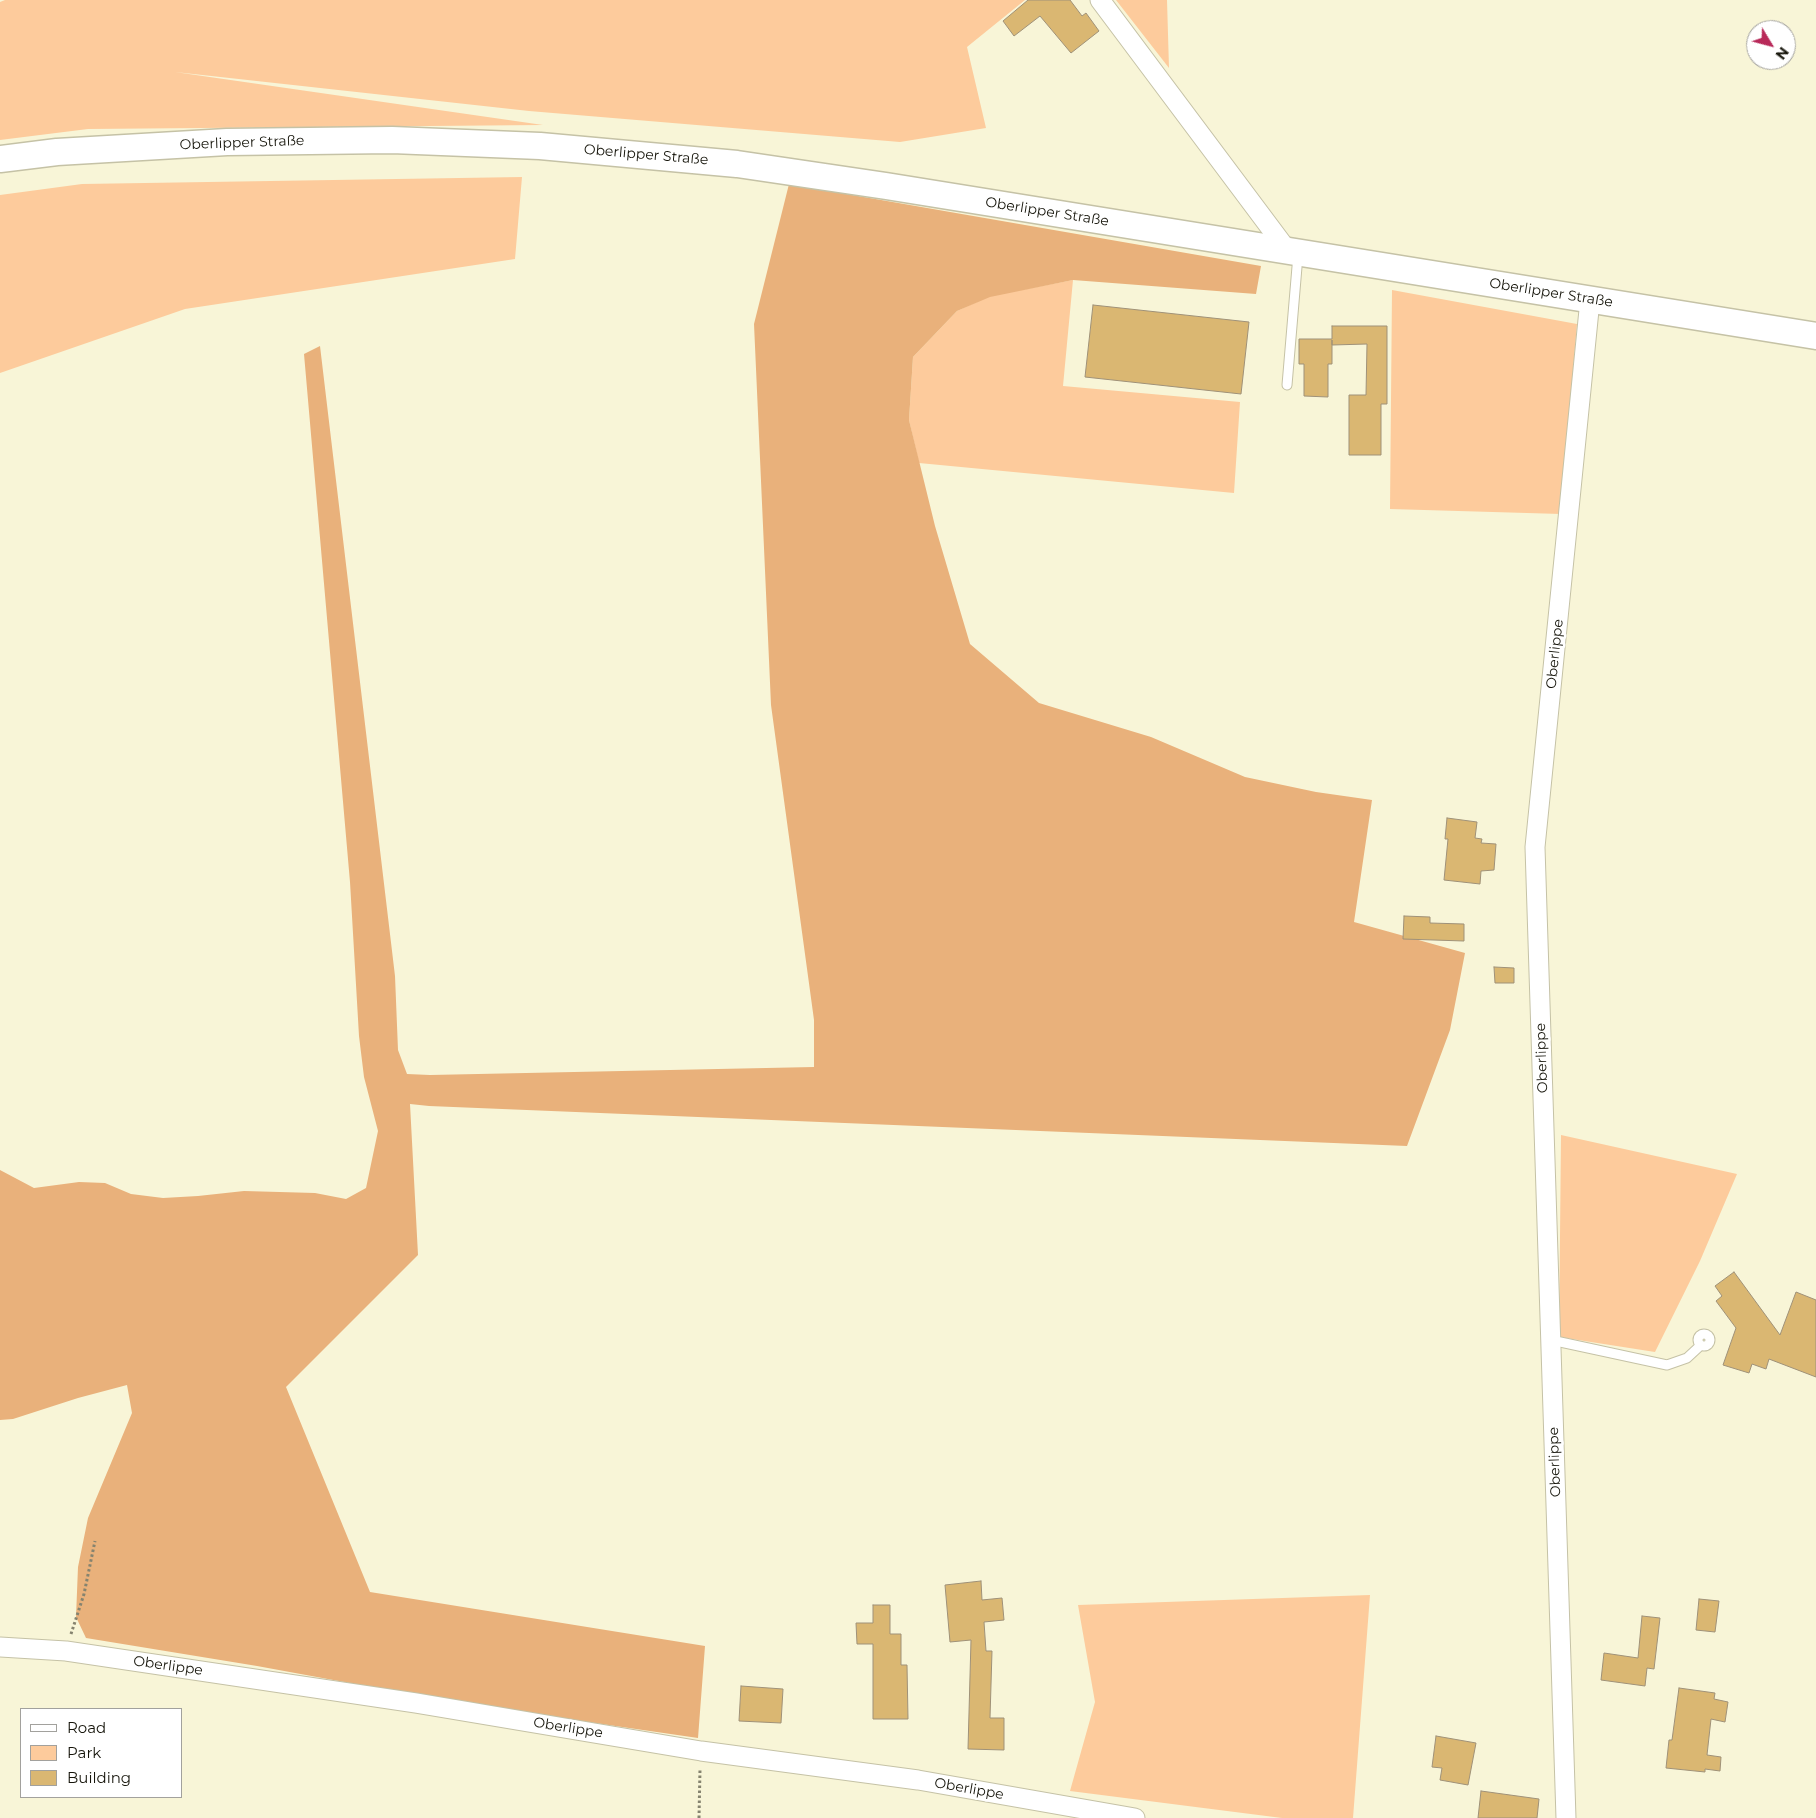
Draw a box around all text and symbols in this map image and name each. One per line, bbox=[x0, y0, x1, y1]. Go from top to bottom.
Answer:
north arrow bbox=[1746, 20, 1796, 70]
text: N bbox=[1772, 43, 1793, 63]
street label: Oberlipper Straße bbox=[179, 132, 305, 154]
street label: Oberlipper Straße bbox=[583, 141, 709, 169]
street label: Oberlipper Straße bbox=[984, 194, 1110, 230]
street label: Oberlipper Straße bbox=[1488, 275, 1614, 311]
street label: Oberlippe bbox=[1543, 618, 1567, 690]
street label: Oberlippe bbox=[1532, 1023, 1552, 1093]
street label: Oberlippe bbox=[1545, 1427, 1565, 1497]
street label: Oberlippe bbox=[132, 1653, 204, 1679]
legend bbox=[20, 1708, 182, 1798]
street label: Oberlippe bbox=[532, 1714, 604, 1742]
text: Road bbox=[67, 1718, 106, 1737]
text: Park bbox=[67, 1743, 101, 1762]
text: Building bbox=[67, 1768, 131, 1787]
street label: Oberlippe bbox=[933, 1775, 1005, 1803]

